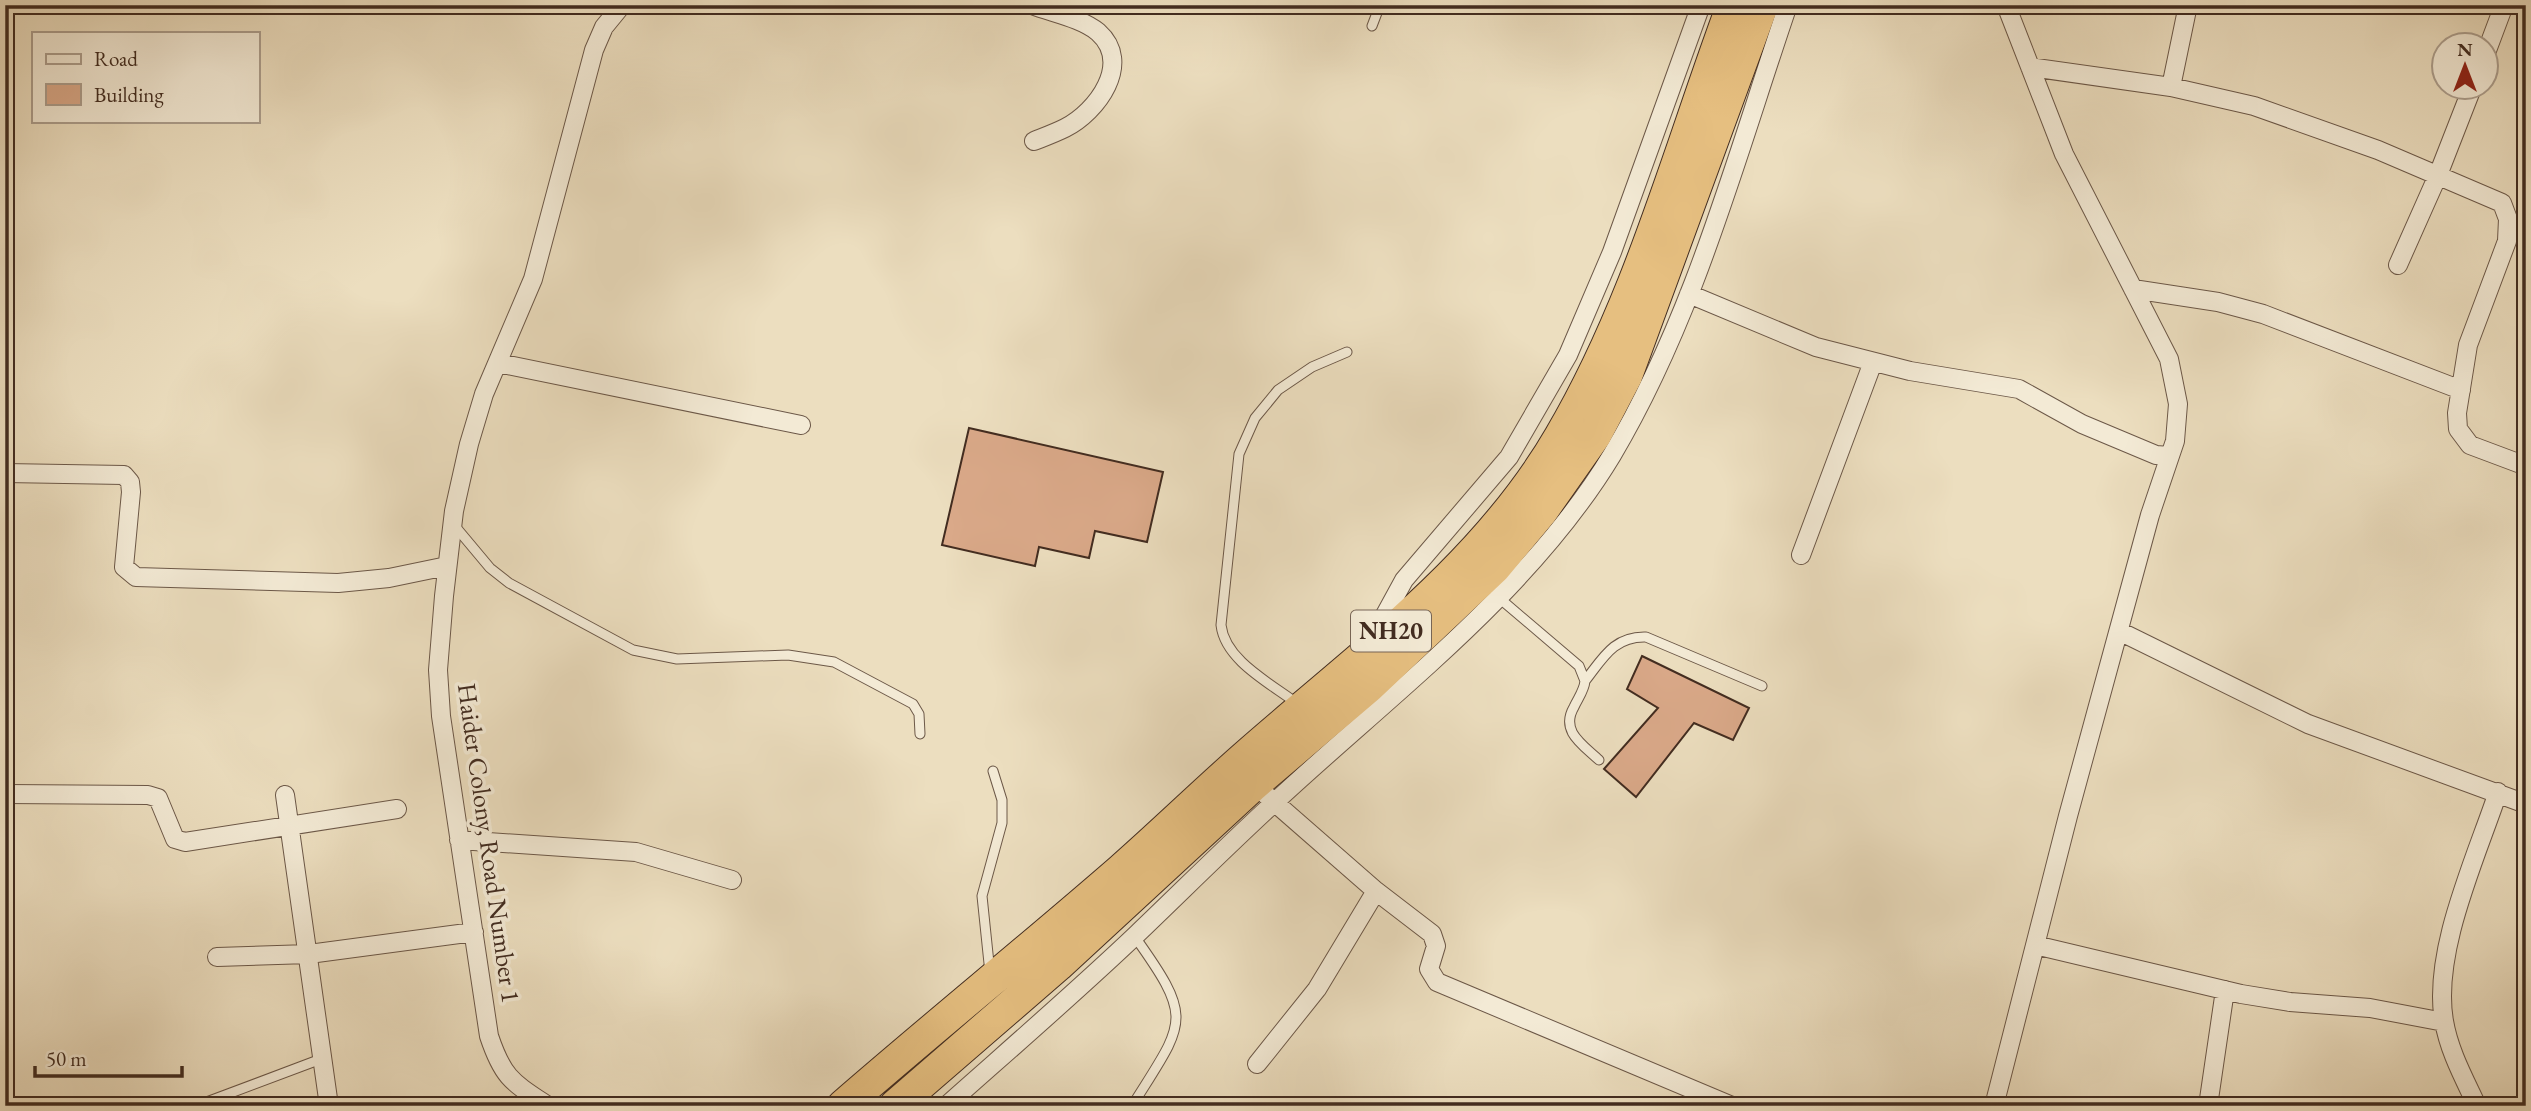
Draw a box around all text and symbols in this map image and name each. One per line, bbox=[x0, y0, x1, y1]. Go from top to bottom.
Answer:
legend bbox=[32, 32, 259, 122]
north arrow bbox=[2430, 32, 2500, 102]
text: N bbox=[2457, 37, 2473, 62]
text: Road bbox=[94, 45, 138, 72]
text: Building bbox=[94, 81, 164, 108]
road number: NH20 bbox=[1351, 610, 1431, 652]
street label: Haider Colony, Road Number 1 bbox=[450, 681, 528, 1005]
scale bar bbox=[35, 1034, 182, 1078]
text: 50 m bbox=[46, 1045, 87, 1072]

